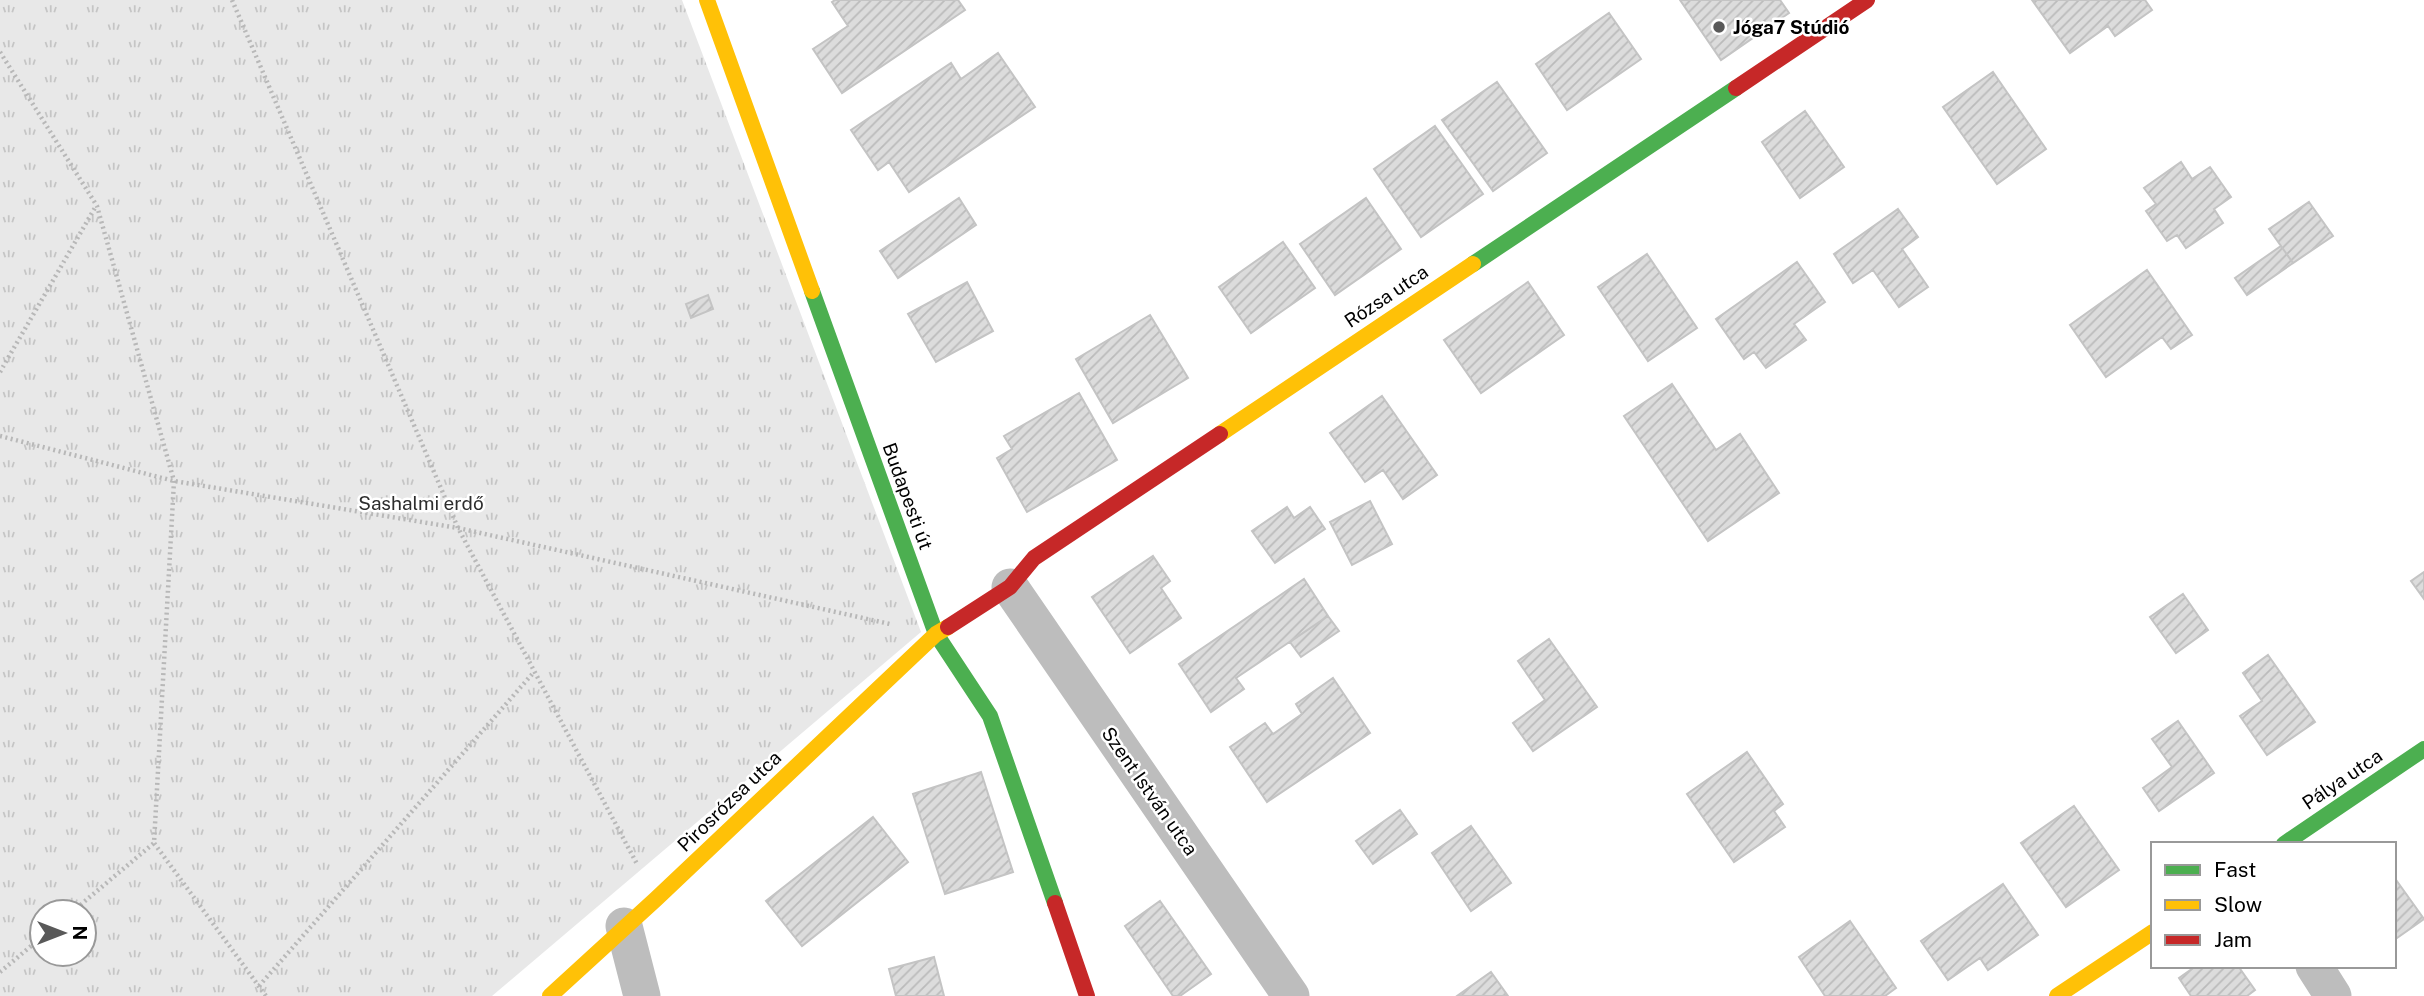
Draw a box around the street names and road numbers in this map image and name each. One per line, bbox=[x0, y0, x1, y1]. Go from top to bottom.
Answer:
street label: Rózsa utca bbox=[1340, 260, 1432, 332]
street label: Budapesti út bbox=[878, 440, 938, 552]
street label: Szent István utca bbox=[1098, 723, 1202, 859]
street label: Pálya utca bbox=[2298, 744, 2386, 814]
street label: Pirosrózsa utca bbox=[673, 746, 785, 856]

